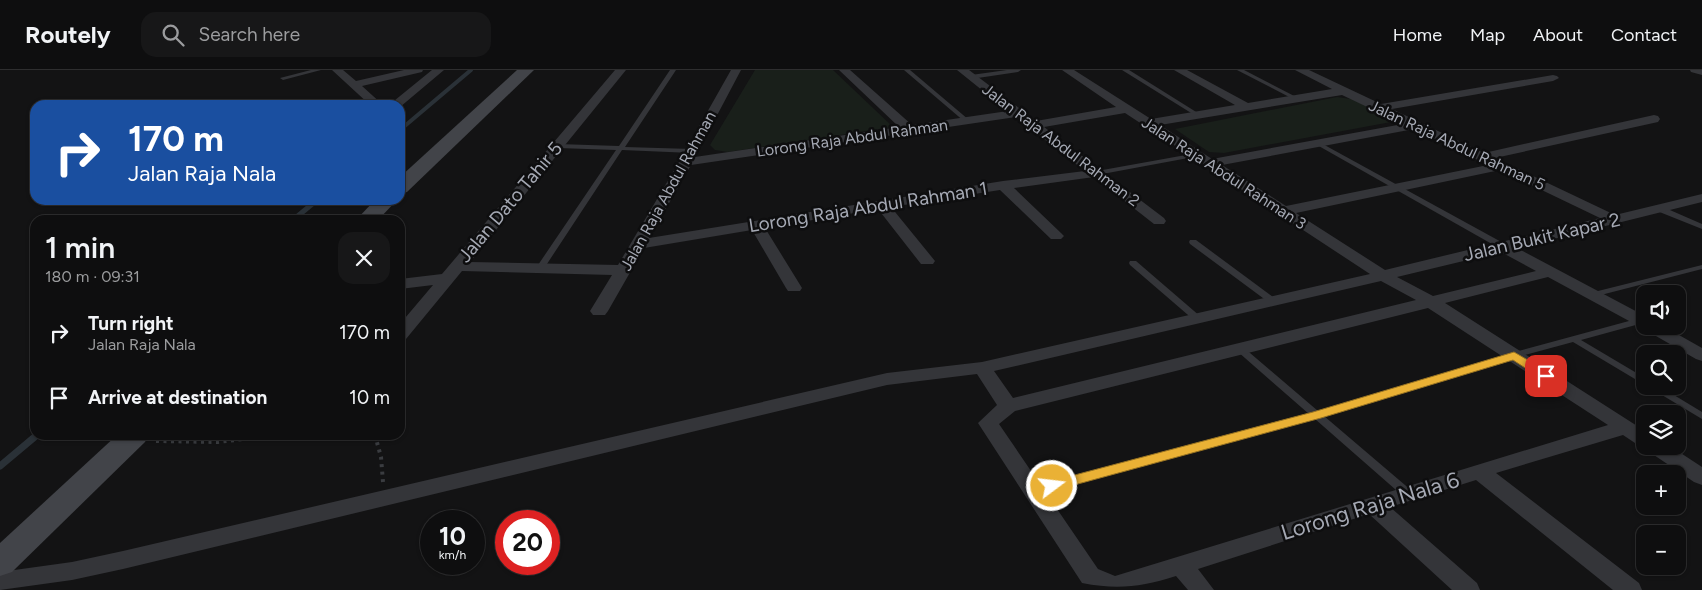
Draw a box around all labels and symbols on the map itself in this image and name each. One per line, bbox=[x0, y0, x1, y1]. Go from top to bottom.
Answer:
street label: Jalan Raja Abdul Rahman 2 bbox=[979, 80, 1143, 210]
street label: Jalan Raja Abdul Rahman 5 bbox=[1366, 96, 1548, 194]
street label: Jalan Raja Abdul Rahman bbox=[616, 108, 720, 274]
street label: Jalan Raja Abdul Rahman 3 bbox=[1138, 113, 1310, 233]
street label: Lorong Raja Abdul Rahman bbox=[755, 115, 949, 161]
street label: Jalan Dato Tahir 5 bbox=[453, 137, 567, 267]
street label: Lorong Raja Abdul Rahman 1 bbox=[747, 177, 989, 237]
street label: Jalan Bukit Kapar 2 bbox=[1461, 208, 1623, 266]
pin bbox=[1525, 355, 1567, 397]
position arrow bbox=[1025, 459, 1077, 511]
street label: Lorong Raja Nala 6 bbox=[1278, 466, 1462, 546]
speed limit sign: 20 bbox=[495, 510, 560, 575]

